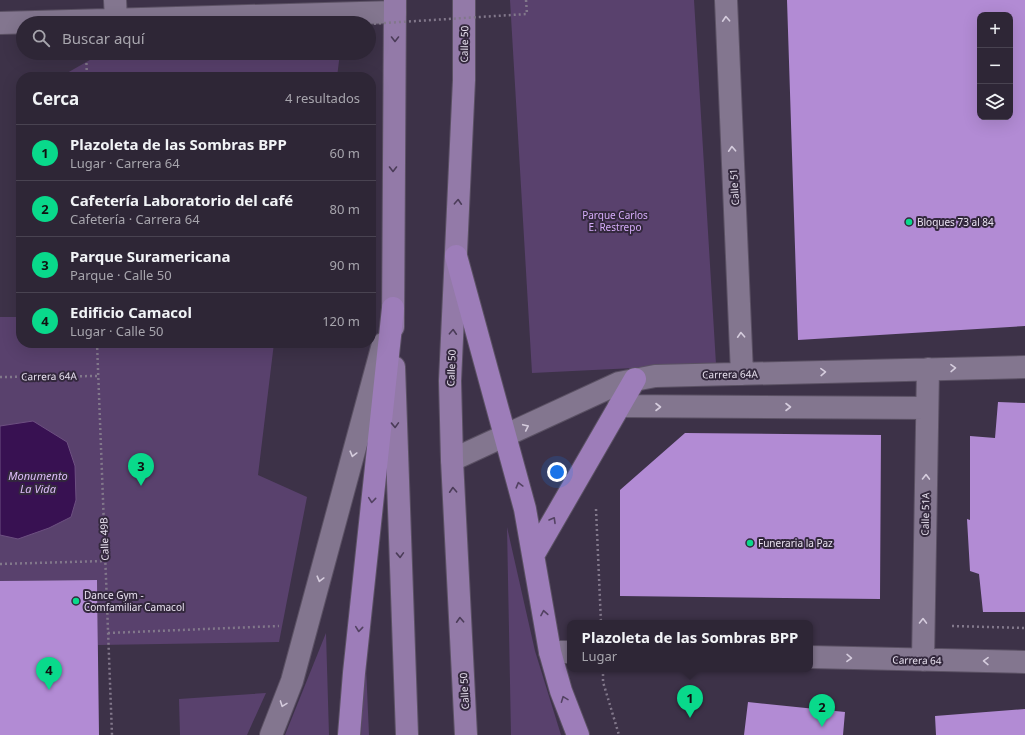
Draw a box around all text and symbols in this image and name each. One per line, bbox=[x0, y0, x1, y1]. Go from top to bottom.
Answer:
map controls bbox=[977, 12, 1013, 120]
button: + bbox=[977, 12, 1013, 48]
search box bbox=[16, 16, 376, 60]
one-way arrow bbox=[722, 16, 731, 22]
street label: Calle 50 bbox=[457, 25, 471, 63]
icon: search bbox=[30, 27, 52, 49]
text: Buscar aquí bbox=[62, 28, 145, 48]
one-way arrow bbox=[391, 36, 399, 42]
button: − bbox=[977, 48, 1013, 84]
button: layers bbox=[977, 84, 1013, 120]
text: Cerca bbox=[32, 87, 79, 110]
text: 4 resultados bbox=[285, 89, 360, 107]
text: Plazoleta de las Sombras BPP bbox=[70, 134, 287, 154]
text: 1 bbox=[41, 144, 49, 162]
text: 60 m bbox=[330, 144, 360, 162]
one-way arrow bbox=[728, 146, 737, 152]
text: Lugar · Carrera 64 bbox=[70, 154, 180, 172]
one-way arrow bbox=[389, 166, 397, 172]
street label: Calle 51 bbox=[726, 168, 742, 206]
text: Cafetería Laboratorio del café bbox=[70, 190, 293, 210]
one-way arrow bbox=[454, 199, 463, 205]
text: 2 bbox=[41, 200, 49, 218]
text: 80 m bbox=[330, 200, 360, 218]
park label: Parque Carlos E. Restrepo bbox=[582, 208, 648, 234]
text: Cafetería · Carrera 64 bbox=[70, 210, 200, 228]
place label: Bloques 73 al 84 bbox=[917, 215, 994, 229]
marker: Bloques 73 al 84 bbox=[904, 217, 914, 227]
text: Parque Suramericana bbox=[70, 246, 230, 266]
text: 3 bbox=[41, 256, 49, 274]
text: 90 m bbox=[330, 256, 360, 274]
text: Parque · Calle 50 bbox=[70, 266, 172, 284]
text: Edificio Camacol bbox=[70, 302, 192, 322]
text: 4 bbox=[41, 312, 49, 330]
text: 120 m bbox=[322, 312, 360, 330]
text: Lugar · Calle 50 bbox=[70, 322, 164, 340]
one-way arrow bbox=[448, 329, 457, 335]
one-way arrow bbox=[737, 332, 745, 338]
street label: Calle 50 bbox=[443, 349, 459, 387]
one-way arrow bbox=[950, 364, 956, 372]
street label: Carrera 64A bbox=[702, 367, 759, 381]
one-way arrow bbox=[820, 367, 826, 376]
street label: Carrera 64A bbox=[21, 369, 78, 383]
one-way arrow bbox=[655, 403, 661, 411]
one-way arrow bbox=[785, 403, 791, 411]
one-way arrow bbox=[391, 422, 400, 428]
one-way arrow bbox=[521, 424, 529, 432]
one-way arrow bbox=[349, 450, 358, 457]
pin: 3 bbox=[128, 453, 154, 486]
your location bbox=[547, 462, 567, 482]
water label: Monumento La Vida bbox=[8, 468, 68, 496]
one-way arrow bbox=[922, 474, 930, 480]
one-way arrow bbox=[516, 482, 524, 489]
one-way arrow bbox=[449, 487, 458, 493]
street label: Calle 51A bbox=[918, 492, 932, 536]
one-way arrow bbox=[368, 497, 377, 503]
street label: Calle 49B bbox=[96, 517, 112, 561]
one-way arrow bbox=[549, 517, 556, 524]
place label: Funeraria la Paz bbox=[758, 536, 833, 550]
marker: Funeraria la Paz bbox=[745, 538, 755, 548]
one-way arrow bbox=[396, 552, 404, 558]
one-way arrow bbox=[316, 576, 324, 583]
place label: Dance Gym - Comfamiliar Camacol bbox=[84, 588, 185, 614]
marker: Dance Gym - Comfamiliar Camacol bbox=[71, 596, 81, 606]
one-way arrow bbox=[540, 610, 549, 616]
one-way arrow bbox=[456, 617, 464, 623]
one-way arrow bbox=[919, 618, 927, 624]
popup bbox=[567, 620, 813, 672]
one-way arrow bbox=[354, 626, 363, 632]
text: Plazoleta de las Sombras BPP bbox=[582, 627, 798, 647]
text: Lugar bbox=[582, 647, 617, 665]
street label: Carrera 64 bbox=[892, 653, 942, 667]
one-way arrow bbox=[846, 654, 852, 662]
pin: 4 bbox=[36, 657, 62, 690]
one-way arrow bbox=[983, 657, 989, 665]
street label: Calle 50 bbox=[456, 672, 472, 710]
pin: 1 bbox=[677, 685, 703, 718]
pin: 2 bbox=[809, 694, 835, 727]
one-way arrow bbox=[561, 695, 569, 702]
one-way arrow bbox=[279, 700, 288, 707]

